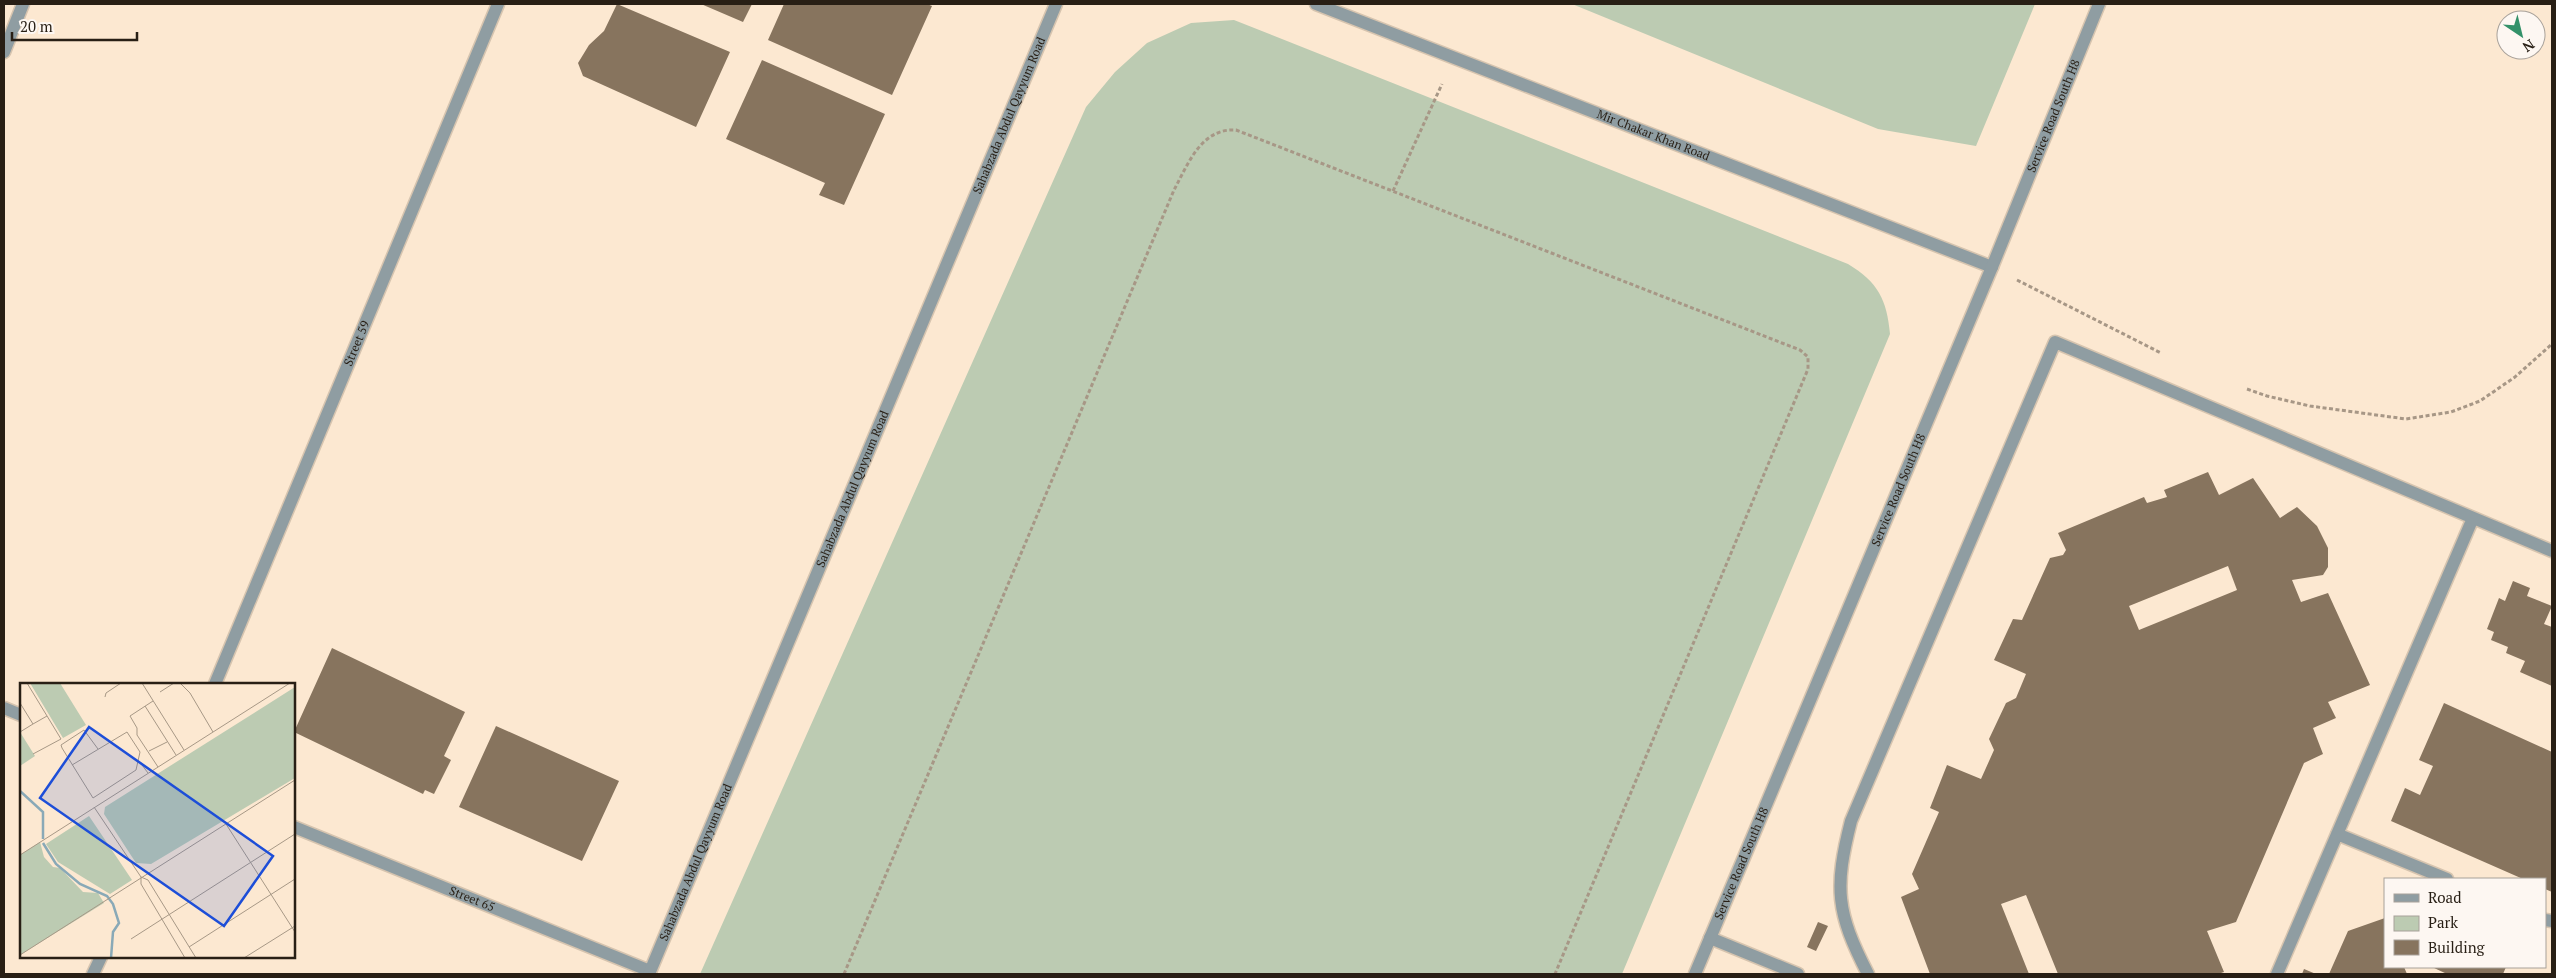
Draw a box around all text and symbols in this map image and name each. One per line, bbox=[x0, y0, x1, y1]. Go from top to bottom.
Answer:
scale bar bbox=[12, 10, 138, 42]
north arrow bbox=[2496, 10, 2546, 60]
text: 20 m bbox=[20, 16, 53, 36]
street label: Sahabzada Abdul Qayyum Road bbox=[969, 34, 1048, 196]
text: N bbox=[2519, 35, 2539, 57]
street label: Service Road South H8 bbox=[2023, 57, 2083, 174]
street label: Mir Chakar Khan Road bbox=[1595, 106, 1712, 164]
street label: Street 59 bbox=[340, 318, 372, 368]
street label: Sahabzada Abdul Qayyum Road bbox=[813, 408, 892, 569]
street label: Service Road South H8 bbox=[1868, 431, 1928, 548]
inset map bbox=[20, 683, 295, 958]
street label: Sahabzada Abdul Qayyum Road bbox=[656, 781, 735, 943]
street label: Service Road South H8 bbox=[1711, 805, 1771, 922]
legend bbox=[2384, 878, 2546, 968]
street label: Street 65 bbox=[447, 883, 497, 914]
text: Road bbox=[2428, 887, 2461, 907]
text: Park bbox=[2428, 912, 2458, 932]
text: Building bbox=[2428, 937, 2486, 957]

